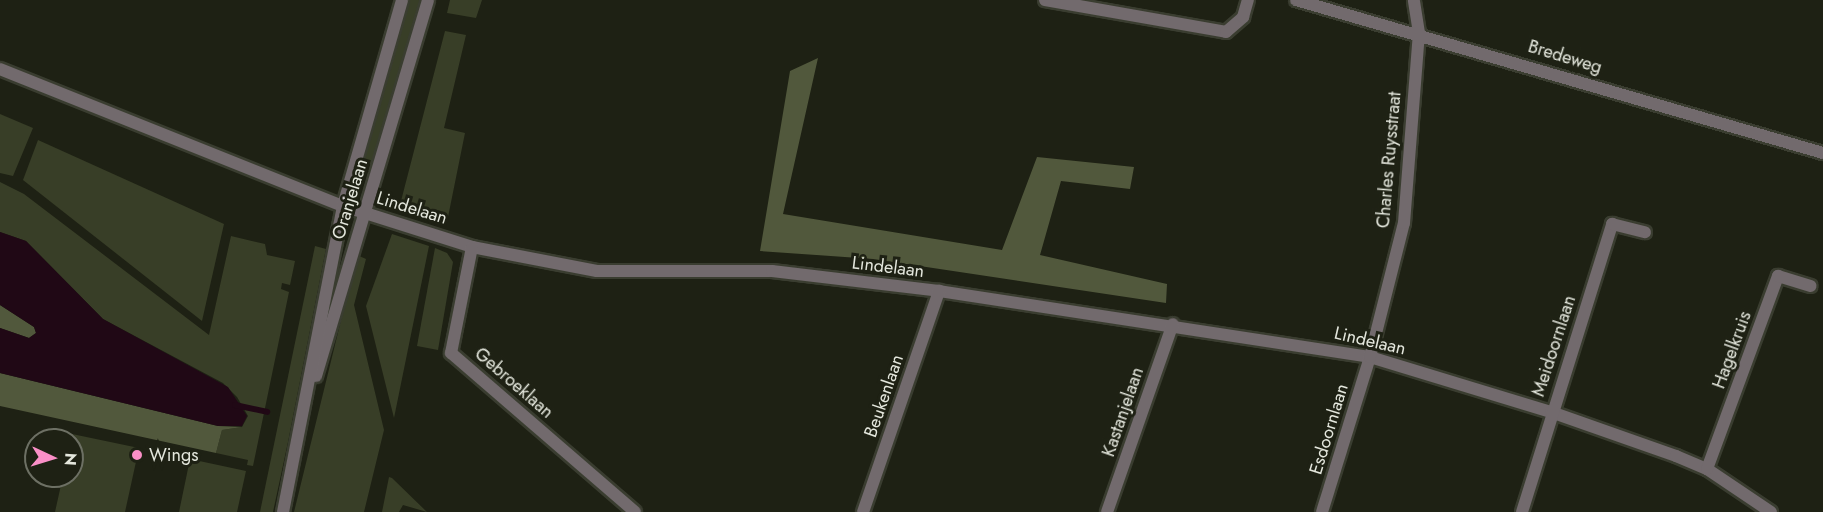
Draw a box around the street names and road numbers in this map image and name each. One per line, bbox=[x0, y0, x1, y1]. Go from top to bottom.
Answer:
street label: Bredeweg bbox=[1526, 36, 1604, 78]
street label: Charles Ruysstraat bbox=[1372, 91, 1406, 229]
street label: Oranjelaan bbox=[328, 156, 372, 242]
street label: Lindelaan bbox=[374, 187, 450, 229]
street label: Lindelaan bbox=[851, 252, 925, 282]
street label: Meidoornlaan bbox=[1528, 293, 1580, 399]
street label: Hagelkruis bbox=[1708, 308, 1756, 392]
street label: Lindelaan bbox=[1332, 322, 1408, 360]
street label: Gebroeklaan bbox=[470, 343, 558, 423]
street label: Beukenlaan bbox=[860, 352, 908, 440]
street label: Kastanjelaan bbox=[1098, 364, 1148, 460]
street label: Esdoornlaan bbox=[1305, 381, 1353, 477]

